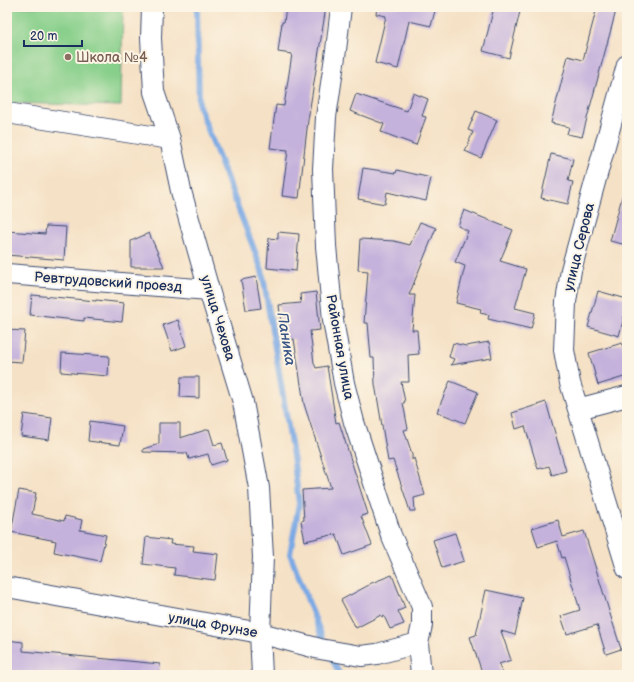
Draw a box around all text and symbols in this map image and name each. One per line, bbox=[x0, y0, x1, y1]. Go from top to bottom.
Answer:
scale bar bbox=[24, 22, 82, 48]
text: 20 m bbox=[30, 29, 57, 44]
place label: Школа №4 bbox=[76, 49, 148, 66]
marker: Школа №4 bbox=[63, 52, 73, 62]
street label: улица Серова bbox=[560, 200, 598, 293]
street label: Ревтрудовский проезд bbox=[33, 268, 183, 296]
street label: улица Чехова bbox=[197, 273, 239, 364]
street label: Районная улица bbox=[322, 293, 358, 402]
water label: Паника bbox=[272, 311, 300, 367]
street label: улица Фрунзе bbox=[167, 609, 259, 641]

